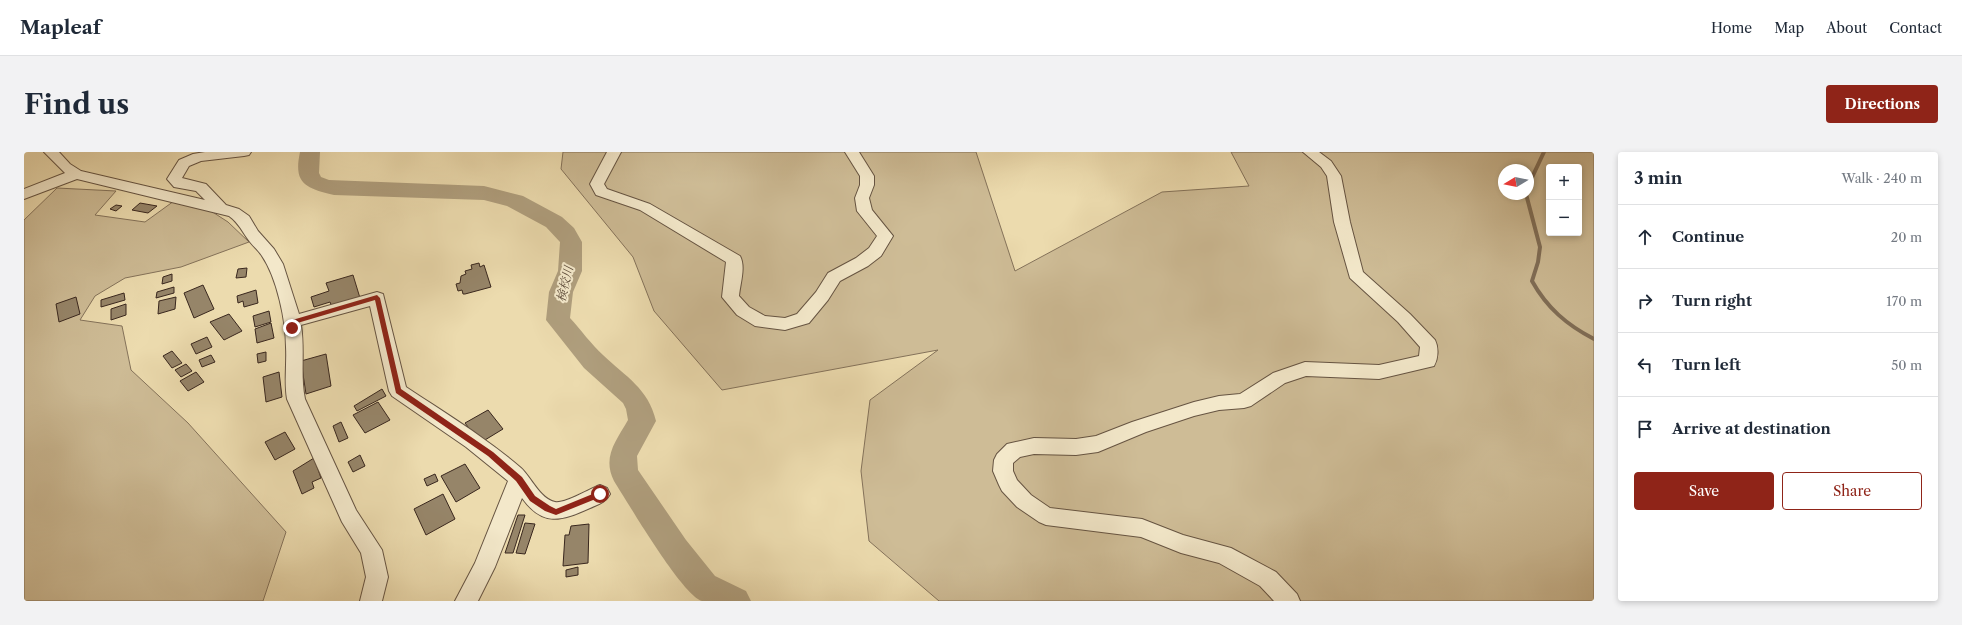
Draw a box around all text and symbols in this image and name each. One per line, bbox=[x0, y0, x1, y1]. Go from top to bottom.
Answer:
text: Mapleaf bbox=[20, 16, 101, 39]
text: Home bbox=[1711, 19, 1752, 37]
text: Map bbox=[1774, 19, 1804, 37]
text: About bbox=[1826, 19, 1867, 37]
text: Contact bbox=[1889, 19, 1942, 37]
button: Directions bbox=[1826, 85, 1938, 123]
text: Find us bbox=[24, 87, 129, 121]
north arrow bbox=[1498, 164, 1534, 200]
map controls bbox=[1546, 164, 1582, 236]
button: + bbox=[1546, 164, 1582, 200]
text: 3 min bbox=[1634, 168, 1683, 188]
text: Walk · 240 m bbox=[1842, 170, 1922, 186]
button: − bbox=[1546, 200, 1582, 236]
icon: ahead bbox=[1634, 226, 1656, 248]
text: Continue bbox=[1672, 227, 1744, 246]
text: 20 m bbox=[1891, 229, 1922, 245]
water label: 検校川 bbox=[553, 263, 576, 303]
icon: right bbox=[1634, 290, 1656, 312]
text: Turn right bbox=[1672, 291, 1752, 310]
text: 170 m bbox=[1886, 293, 1922, 309]
route end bbox=[283, 319, 301, 337]
icon: left bbox=[1634, 354, 1656, 376]
text: Turn left bbox=[1672, 355, 1741, 374]
text: 50 m bbox=[1891, 357, 1922, 373]
icon: arrive bbox=[1634, 418, 1656, 440]
text: Arrive at destination bbox=[1672, 419, 1831, 438]
button: Save bbox=[1634, 472, 1774, 510]
button: Share bbox=[1782, 472, 1922, 510]
route start bbox=[591, 485, 609, 503]

